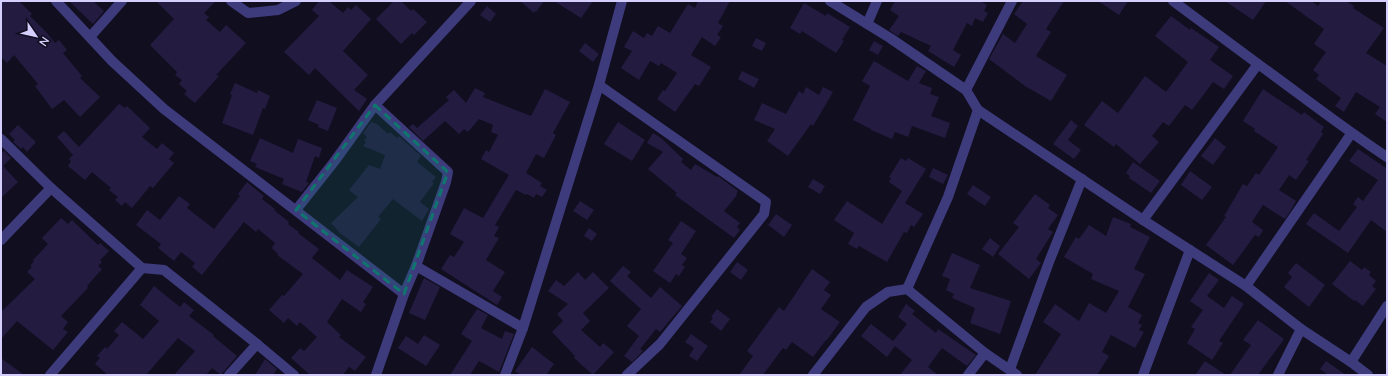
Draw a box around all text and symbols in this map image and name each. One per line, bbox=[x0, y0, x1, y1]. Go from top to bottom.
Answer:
north arrow bbox=[16, 16, 56, 56]
text: N bbox=[37, 35, 52, 49]

